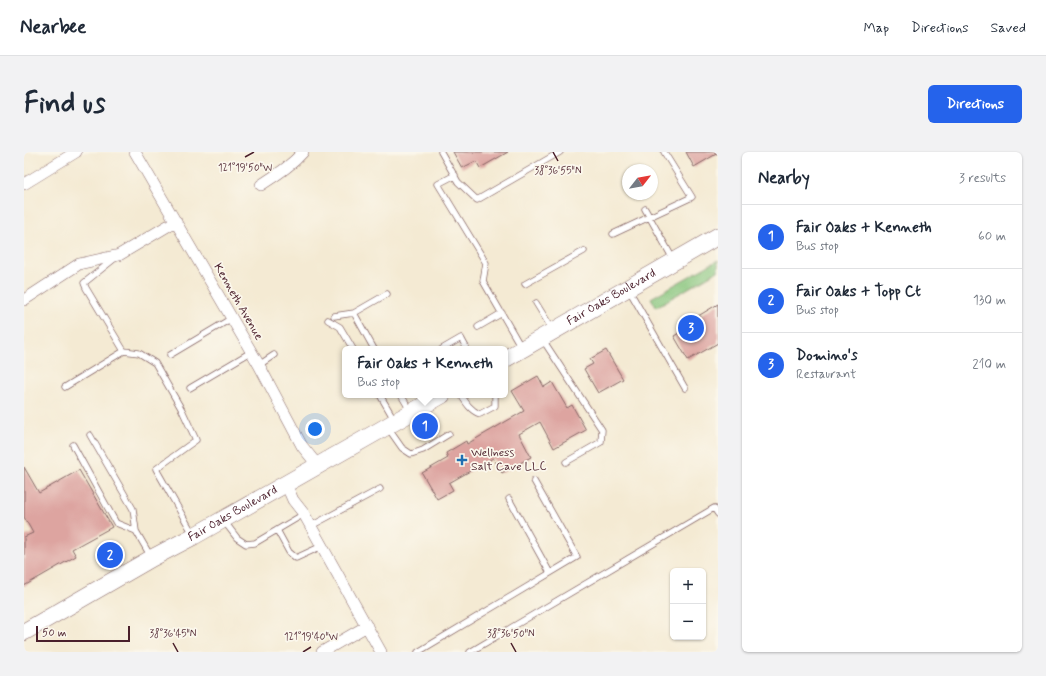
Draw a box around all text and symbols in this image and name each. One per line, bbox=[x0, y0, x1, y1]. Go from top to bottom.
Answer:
text: Nearbee bbox=[20, 15, 86, 40]
text: Map bbox=[863, 19, 889, 37]
text: Directions bbox=[911, 19, 969, 37]
text: Saved bbox=[991, 19, 1026, 37]
button: Directions bbox=[928, 85, 1022, 123]
text: Find us bbox=[24, 86, 105, 123]
text: 121°19'50"W bbox=[218, 161, 272, 175]
text: 38°36'55"N bbox=[534, 164, 582, 178]
north arrow bbox=[622, 164, 658, 200]
text: Nearby bbox=[758, 167, 810, 189]
text: 3 results bbox=[959, 170, 1006, 187]
text: Fair Oaks + Kenneth bbox=[796, 218, 932, 238]
text: 1 bbox=[768, 228, 774, 245]
text: 60 m bbox=[978, 228, 1006, 245]
text: Bus stop bbox=[796, 238, 839, 255]
street label: Kenneth Avenue bbox=[209, 261, 267, 344]
street label: Fair Oaks Boulevard bbox=[564, 265, 659, 330]
text: Fair Oaks + Topp Ct bbox=[796, 282, 921, 302]
text: 2 bbox=[768, 292, 774, 309]
text: 130 m bbox=[973, 292, 1006, 309]
text: Bus stop bbox=[796, 302, 839, 319]
pin: 3 bbox=[678, 313, 704, 343]
popup bbox=[342, 346, 508, 398]
text: Domino's bbox=[796, 346, 858, 366]
text: Fair Oaks + Kenneth bbox=[357, 354, 493, 374]
text: 3 bbox=[768, 356, 774, 373]
text: 210 m bbox=[972, 356, 1006, 373]
text: Restaurant bbox=[796, 366, 856, 383]
text: Bus stop bbox=[357, 374, 400, 391]
pin: 1 bbox=[412, 411, 438, 441]
your location bbox=[305, 419, 325, 439]
place label: Wellness Salt Cave LLC bbox=[471, 445, 546, 475]
marker: Wellness Salt Cave LLC bbox=[456, 454, 468, 466]
street label: Fair Oaks Boulevard bbox=[185, 482, 280, 546]
pin: 2 bbox=[97, 540, 123, 570]
map controls bbox=[670, 568, 706, 640]
button: + bbox=[670, 568, 706, 604]
button: − bbox=[670, 604, 706, 640]
scale bar bbox=[36, 624, 130, 643]
text: 50 m bbox=[42, 626, 67, 640]
text: 38°36'45"N bbox=[150, 627, 197, 641]
text: 38°36'50"N bbox=[487, 627, 535, 641]
text: 121°19'40"W bbox=[284, 630, 338, 644]

